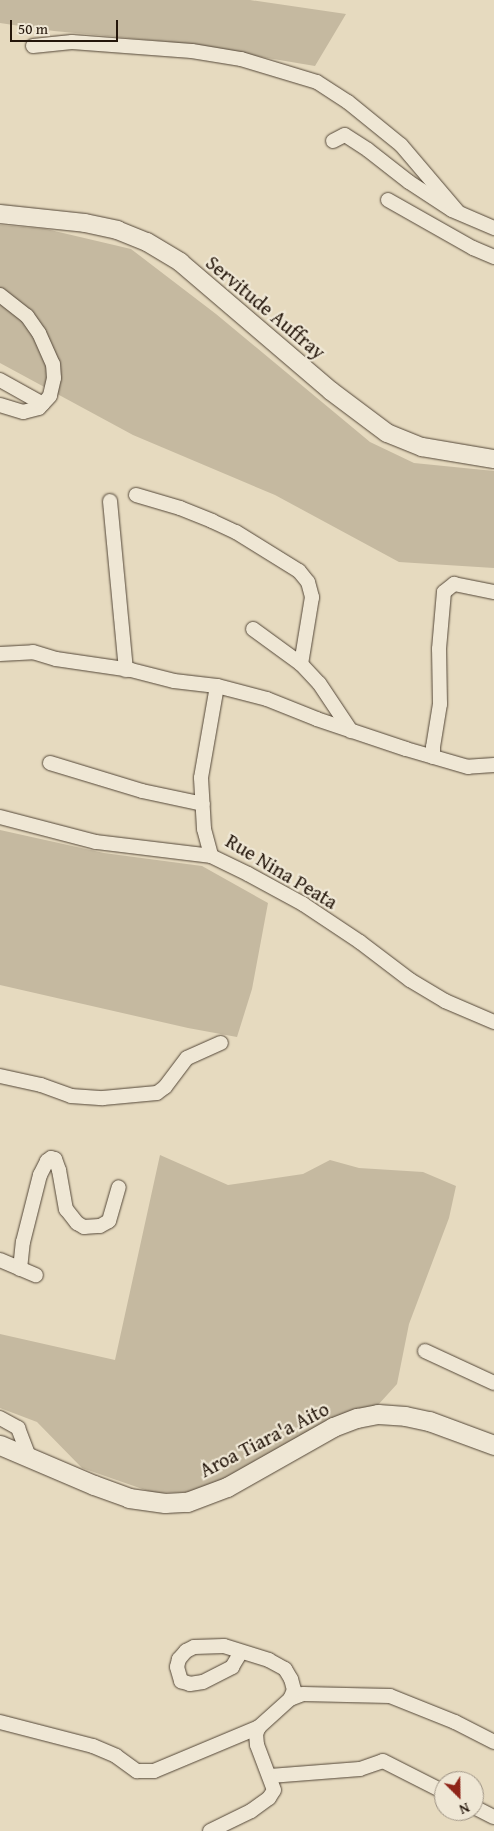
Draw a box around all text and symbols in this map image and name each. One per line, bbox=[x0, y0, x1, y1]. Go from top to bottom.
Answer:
scale bar bbox=[12, 10, 120, 42]
text: 50 m bbox=[18, 18, 48, 39]
street label: Servitude Auffray bbox=[201, 250, 331, 364]
street label: Rue Nina Peata bbox=[222, 828, 342, 914]
street label: Aroa Tiara'a Aito bbox=[195, 1396, 333, 1482]
north arrow bbox=[434, 1771, 484, 1821]
text: N bbox=[456, 1798, 473, 1820]

